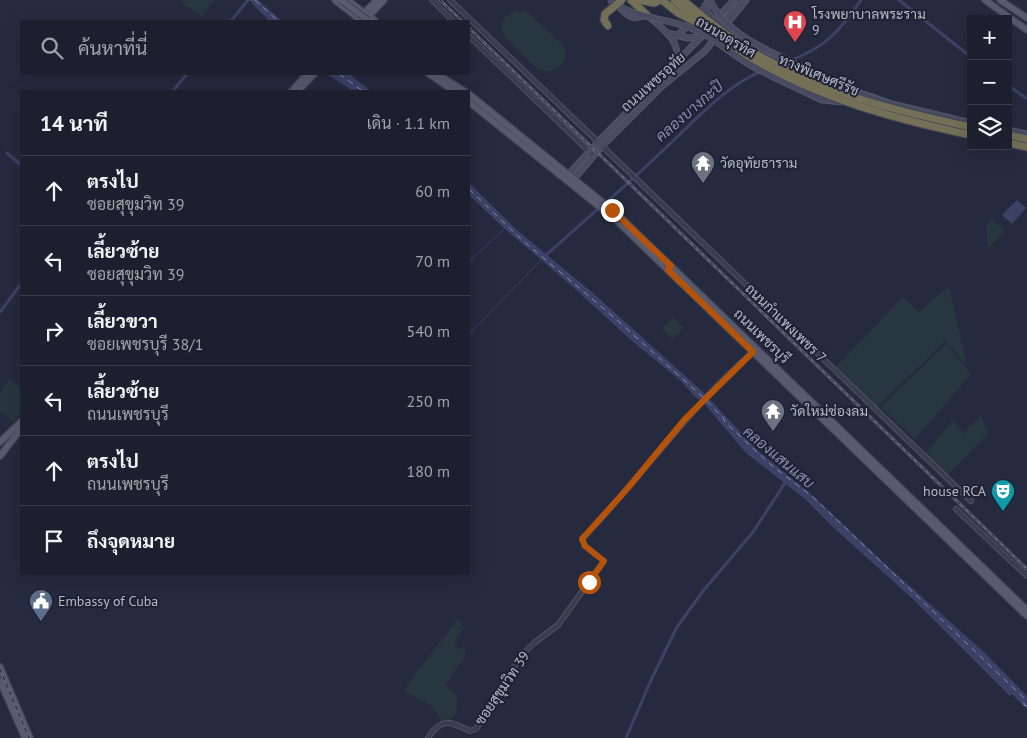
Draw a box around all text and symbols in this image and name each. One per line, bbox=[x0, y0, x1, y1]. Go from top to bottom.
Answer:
place label: โรงพยาบาลพระราม 9 bbox=[811, 5, 926, 39]
hospital icon: โรงพยาบาลพระราม 9 bbox=[782, 9, 808, 43]
street label: ถนนจตุรทิศ bbox=[692, 12, 759, 63]
map controls bbox=[967, 15, 1012, 150]
button: + bbox=[967, 15, 1012, 60]
search box bbox=[20, 20, 470, 75]
icon: search bbox=[38, 34, 66, 62]
text: ค้นหาที่นี่ bbox=[78, 36, 147, 60]
street label: ถนนเพชรอุทัย bbox=[617, 48, 690, 117]
street label: ทางพิเศษศรีรัช bbox=[776, 50, 862, 100]
button: − bbox=[967, 60, 1012, 105]
water label: คลองบางกะปิ bbox=[651, 76, 728, 146]
button: layers bbox=[967, 105, 1012, 150]
text: 14 นาที bbox=[40, 110, 108, 137]
text: เดิน · 1.1 km bbox=[367, 113, 450, 133]
temple icon: วัดอุทัยธาราม bbox=[690, 150, 716, 184]
place label: วัดอุทัยธาราม bbox=[720, 154, 797, 173]
text: ตรงไป bbox=[87, 169, 139, 193]
icon: ahead bbox=[40, 177, 68, 205]
text: 60 m bbox=[415, 181, 450, 201]
text: ซอยสุขุมวิท 39 bbox=[87, 194, 184, 214]
route end bbox=[601, 199, 624, 222]
text: เลี้ยวซ้าย bbox=[87, 239, 159, 263]
icon: left bbox=[40, 247, 68, 275]
text: 70 m bbox=[415, 251, 450, 271]
text: ซอยสุขุมวิท 39 bbox=[87, 264, 184, 284]
street label: ถนนกำแพงเพชร 7 bbox=[741, 280, 831, 366]
street label: ถนนเพชรบุรี bbox=[729, 305, 794, 368]
text: เลี้ยวขวา bbox=[87, 309, 158, 333]
icon: right bbox=[40, 317, 68, 345]
text: 540 m bbox=[407, 321, 450, 341]
text: ซอยเพชรบุรี 38/1 bbox=[87, 334, 203, 354]
text: เลี้ยวซ้าย bbox=[87, 379, 159, 403]
icon: left bbox=[40, 387, 68, 415]
text: 250 m bbox=[407, 391, 450, 411]
temple icon: วัดใหม่ช่องลม bbox=[760, 398, 786, 432]
place label: วัดใหม่ช่องลม bbox=[790, 402, 868, 420]
text: ถนนเพชรบุรี bbox=[87, 404, 169, 424]
water label: คลองแสนแสบ bbox=[739, 422, 819, 493]
text: ตรงไป bbox=[87, 449, 139, 473]
icon: ahead bbox=[40, 457, 68, 485]
text: 180 m bbox=[407, 461, 450, 481]
text: ถนนเพชรบุรี bbox=[87, 474, 169, 494]
theatre icon: house RCA bbox=[990, 478, 1016, 512]
place label: house RCA bbox=[923, 482, 987, 500]
icon: arrive bbox=[40, 527, 68, 555]
text: ถึงจุดหมาย bbox=[87, 529, 175, 553]
route start bbox=[578, 571, 601, 594]
public building icon: Embassy of Cuba bbox=[28, 588, 54, 622]
place label: Embassy of Cuba bbox=[58, 592, 158, 610]
street label: ซอยสุขุมวิท 39 bbox=[471, 648, 534, 729]

